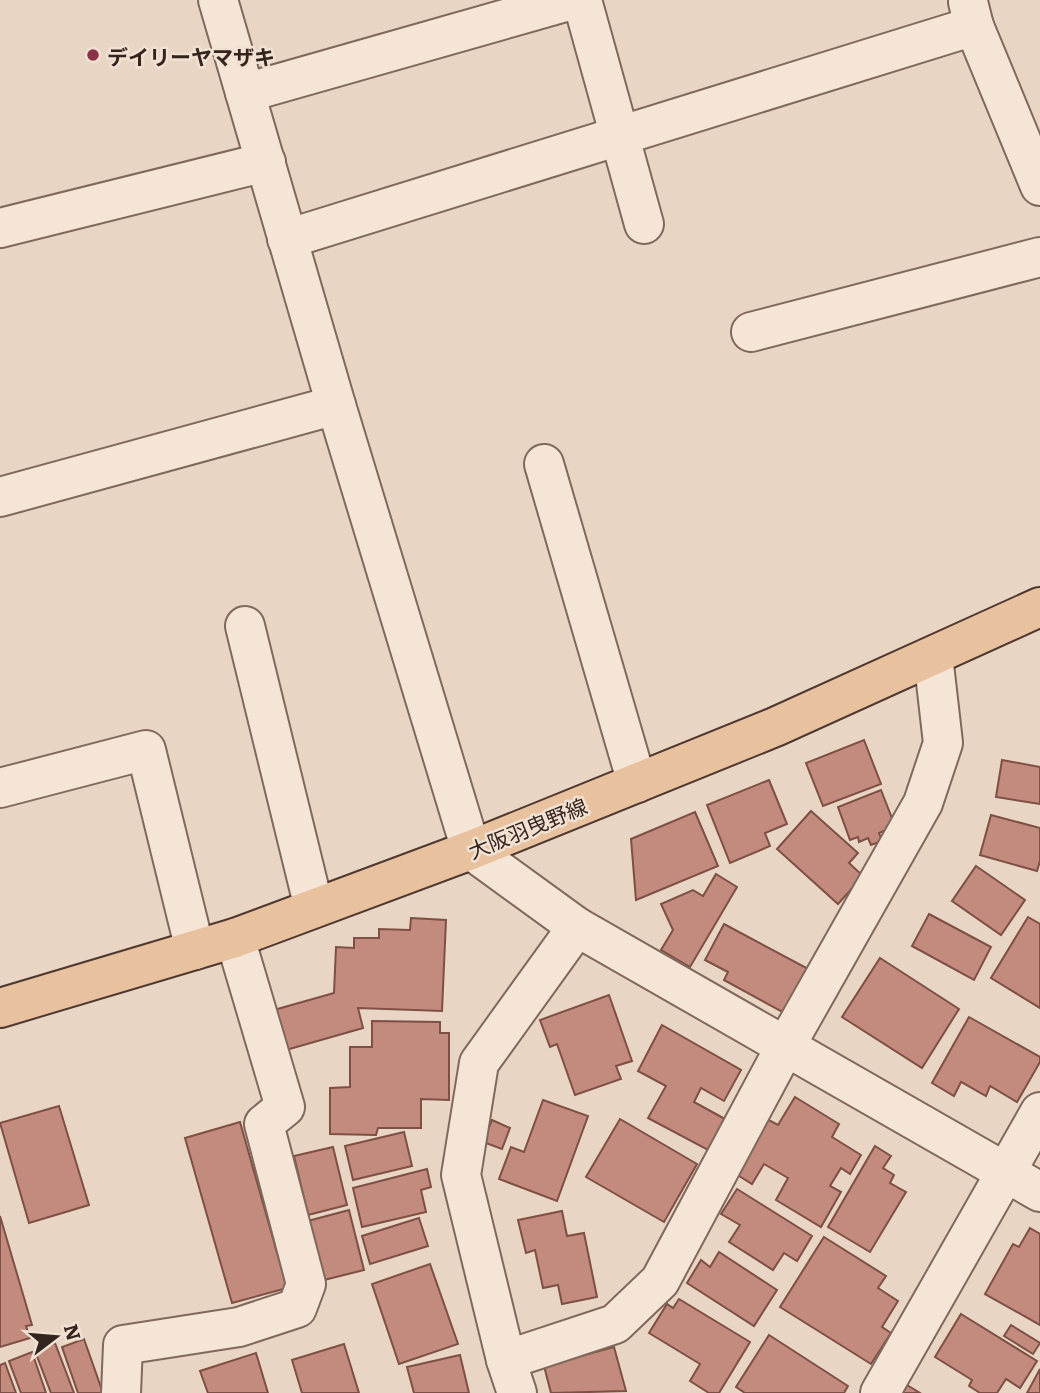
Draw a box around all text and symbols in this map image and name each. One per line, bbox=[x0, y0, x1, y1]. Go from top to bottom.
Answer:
place label: デイリーヤマザキ bbox=[107, 40, 275, 71]
marker: デイリーヤマザキ bbox=[85, 47, 101, 63]
street label: 大阪羽曳野線 bbox=[463, 789, 591, 865]
north arrow bbox=[21, 1302, 91, 1372]
text: N bbox=[58, 1321, 89, 1344]

